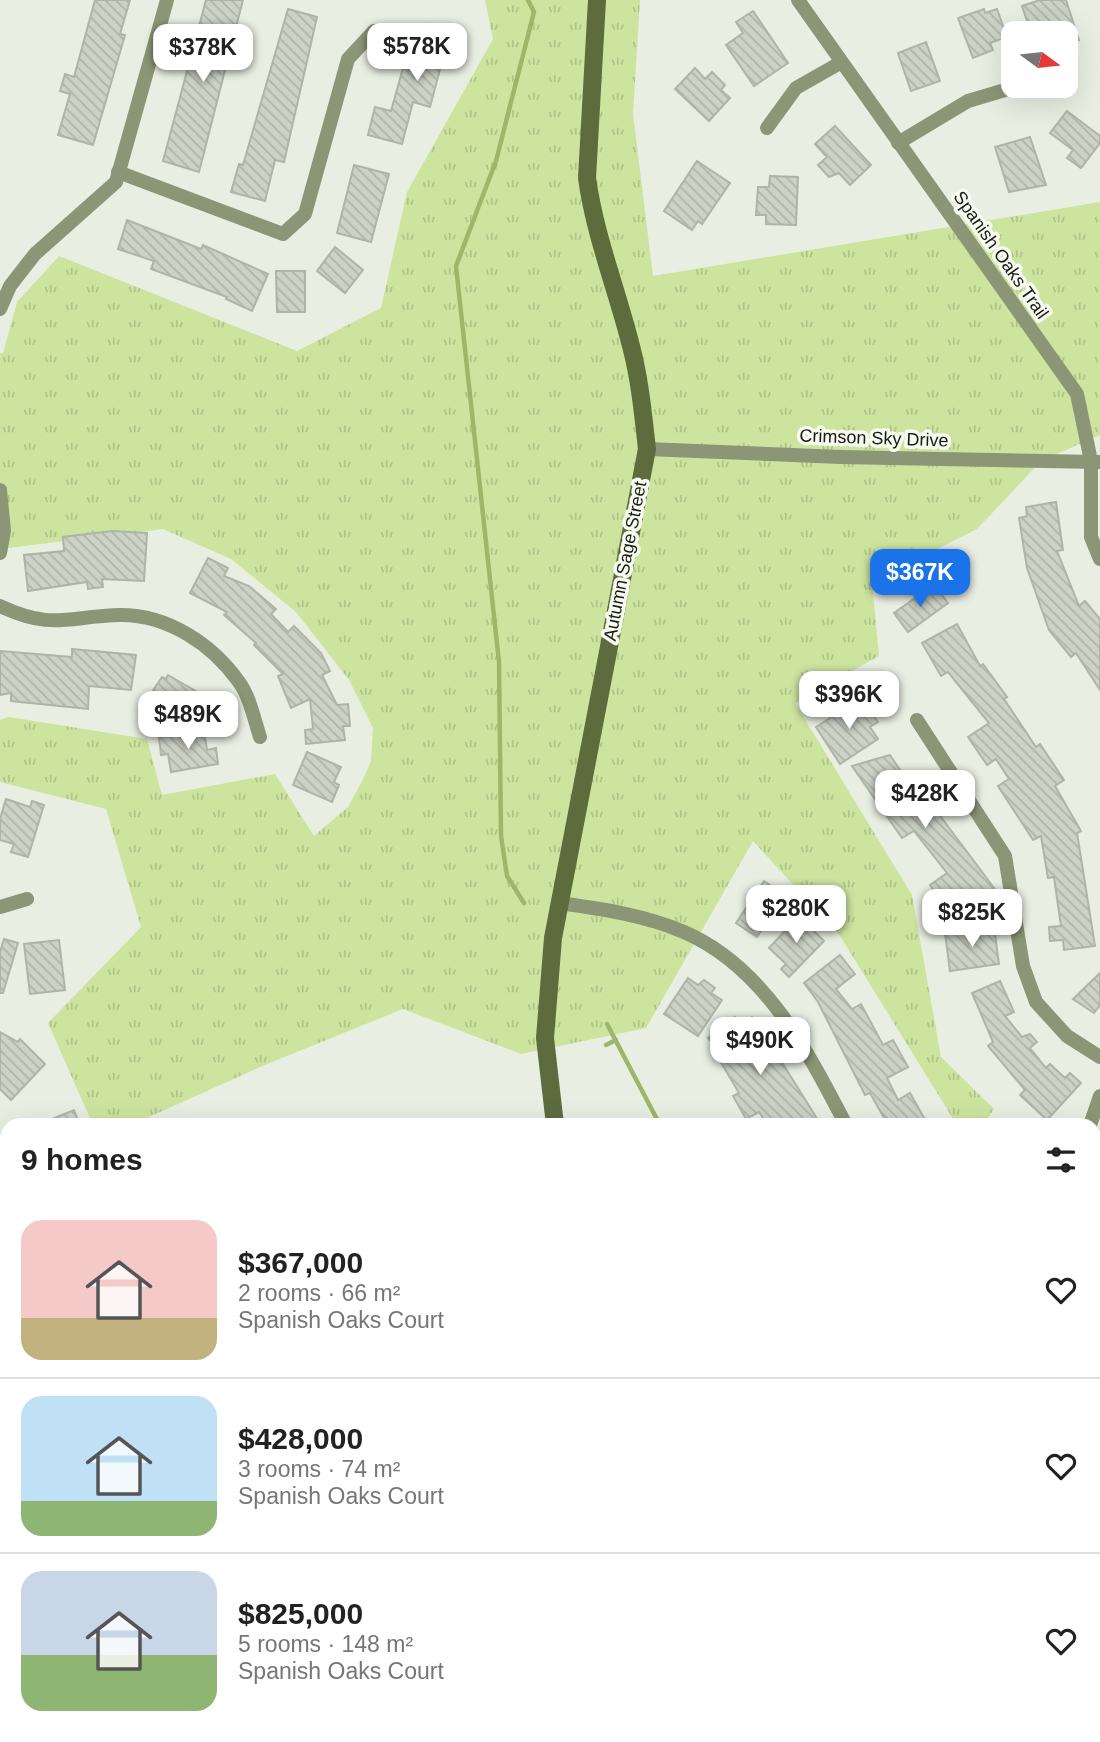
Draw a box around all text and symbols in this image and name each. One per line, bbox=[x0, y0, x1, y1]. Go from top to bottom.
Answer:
north arrow bbox=[1001, 21, 1078, 98]
map controls bbox=[1001, 21, 1078, 98]
pin: $378K bbox=[154, 24, 252, 84]
pin: $578K bbox=[368, 24, 466, 83]
text: $578K bbox=[383, 33, 451, 59]
text: $378K bbox=[169, 34, 237, 60]
street label: Spanish Oaks Trail bbox=[949, 187, 1053, 323]
street label: Crimson Sky Drive bbox=[799, 425, 949, 451]
street label: Autumn Sage Street bbox=[600, 480, 650, 642]
pin: $367K bbox=[871, 550, 969, 609]
text: $367K bbox=[886, 559, 954, 585]
pin: $396K bbox=[800, 672, 898, 731]
text: $396K bbox=[815, 681, 883, 707]
pin: $489K bbox=[139, 692, 237, 751]
text: $489K bbox=[154, 701, 222, 727]
pin: $428K bbox=[876, 770, 974, 830]
text: $428K bbox=[891, 780, 959, 806]
pin: $280K bbox=[747, 886, 845, 945]
pin: $825K bbox=[923, 890, 1021, 949]
text: $280K bbox=[762, 895, 830, 921]
text: $825K bbox=[938, 899, 1006, 925]
pin: $490K bbox=[711, 1018, 809, 1077]
text: $490K bbox=[726, 1027, 794, 1053]
icon: filters bbox=[1042, 1141, 1080, 1179]
text: 9 homes bbox=[21, 1143, 143, 1176]
text: $367,000 bbox=[238, 1246, 363, 1279]
icon: home bbox=[77, 1248, 161, 1332]
icon: heart bbox=[1042, 1271, 1080, 1309]
text: 2 rooms · 66 m² bbox=[238, 1280, 400, 1306]
text: Spanish Oaks Court bbox=[238, 1307, 444, 1333]
text: $428,000 bbox=[238, 1422, 363, 1455]
icon: home bbox=[77, 1424, 161, 1508]
icon: heart bbox=[1042, 1447, 1080, 1485]
text: 3 rooms · 74 m² bbox=[238, 1456, 400, 1482]
text: Spanish Oaks Court bbox=[238, 1483, 444, 1509]
text: $825,000 bbox=[238, 1597, 363, 1630]
icon: home bbox=[77, 1599, 161, 1683]
icon: heart bbox=[1042, 1622, 1080, 1660]
text: 5 rooms · 148 m² bbox=[238, 1631, 413, 1657]
text: Spanish Oaks Court bbox=[238, 1658, 444, 1684]

